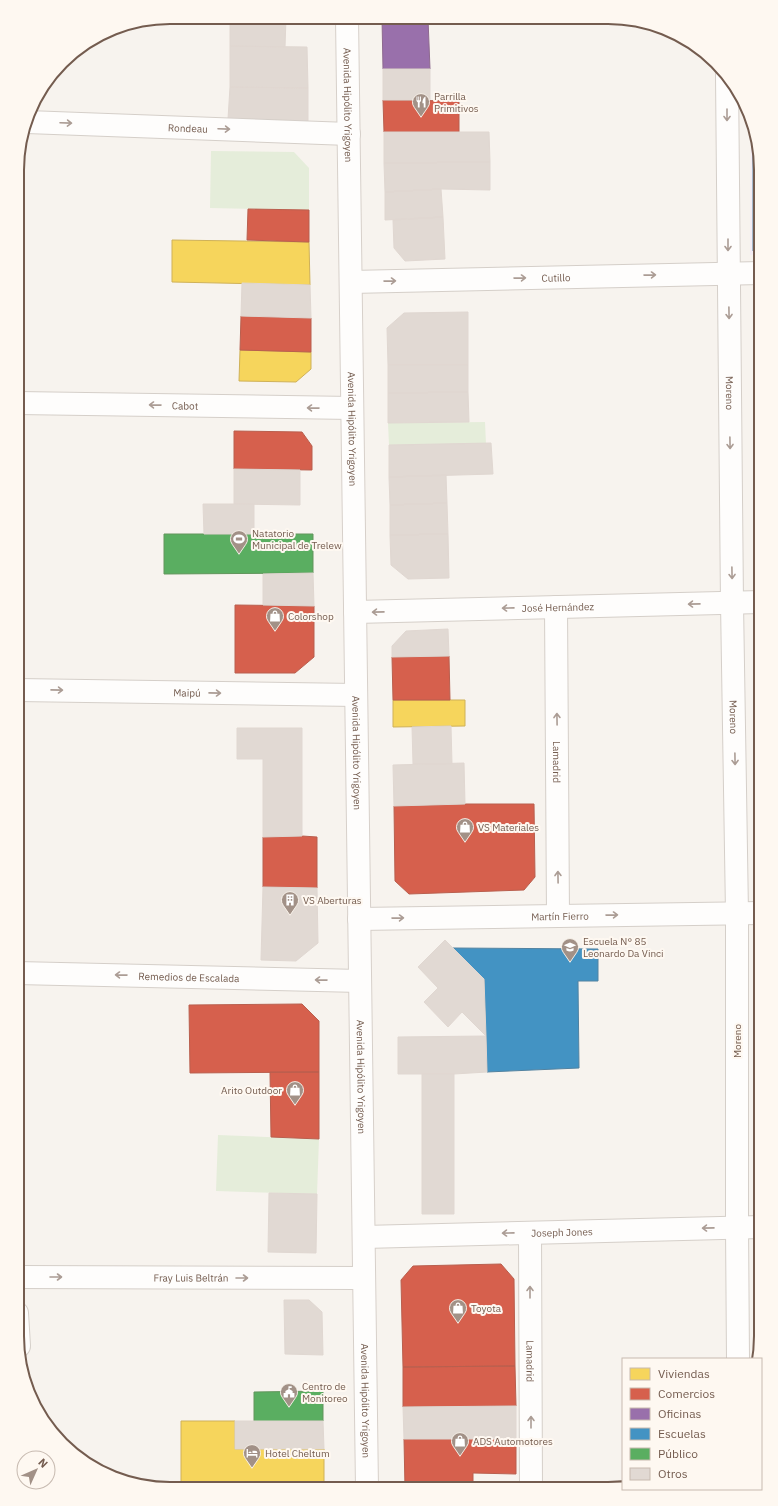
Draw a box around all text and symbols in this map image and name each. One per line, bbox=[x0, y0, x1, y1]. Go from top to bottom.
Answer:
street label: Avenida Hipólito Yrigoyen bbox=[340, 48, 355, 162]
place label: Parrilla Primitivos bbox=[434, 90, 479, 115]
restaurant icon: Parrilla Primitivos bbox=[411, 92, 431, 117]
one-way arrow bbox=[723, 108, 731, 121]
one-way arrow bbox=[59, 119, 72, 127]
street label: Rondeau bbox=[168, 121, 208, 136]
one-way arrow bbox=[217, 125, 230, 133]
one-way arrow bbox=[724, 238, 732, 251]
street label: Cutillo bbox=[541, 271, 571, 285]
one-way arrow bbox=[643, 272, 656, 279]
one-way arrow bbox=[513, 274, 526, 282]
one-way arrow bbox=[383, 277, 396, 285]
one-way arrow bbox=[725, 306, 733, 319]
street label: Avenida Hipólito Yrigoyen bbox=[345, 372, 359, 486]
street label: Moreno bbox=[723, 376, 736, 411]
street label: Cabot bbox=[172, 399, 199, 413]
one-way arrow bbox=[149, 401, 162, 409]
one-way arrow bbox=[307, 404, 320, 412]
one-way arrow bbox=[727, 436, 734, 449]
place label: Natatorio Municipal de Trelew bbox=[252, 527, 342, 552]
sports icon: Natatorio Municipal de Trelew bbox=[229, 529, 249, 554]
one-way arrow bbox=[728, 566, 736, 579]
street label: José Hernández bbox=[522, 600, 595, 615]
one-way arrow bbox=[688, 600, 701, 608]
one-way arrow bbox=[502, 605, 515, 612]
shop icon: Colorshop bbox=[265, 606, 285, 631]
one-way arrow bbox=[372, 608, 385, 616]
place label: Colorshop bbox=[288, 610, 334, 623]
street label: Maipú bbox=[173, 686, 201, 700]
one-way arrow bbox=[50, 687, 63, 694]
one-way arrow bbox=[208, 689, 221, 697]
street label: Avenida Hipólito Yrigoyen bbox=[349, 696, 364, 810]
street label: Moreno bbox=[727, 700, 740, 735]
one-way arrow bbox=[553, 713, 561, 726]
street label: Lamadrid bbox=[550, 741, 563, 783]
one-way arrow bbox=[731, 752, 739, 765]
shop icon: VS Materiales bbox=[455, 817, 475, 842]
place label: VS Materiales bbox=[478, 821, 539, 834]
one-way arrow bbox=[554, 871, 562, 884]
building icon: VS Aberturas bbox=[280, 890, 300, 915]
place label: VS Aberturas bbox=[303, 894, 362, 907]
street label: Martín Fierro bbox=[531, 910, 589, 923]
one-way arrow bbox=[605, 911, 618, 919]
one-way arrow bbox=[391, 914, 404, 922]
place label: Escuela N° 85 Leonardo Da Vinci bbox=[583, 935, 664, 960]
school or university icon: Escuela N° 85 Leonardo Da Vinci bbox=[560, 937, 580, 962]
street label: Remedios de Escalada bbox=[138, 970, 240, 985]
one-way arrow bbox=[115, 971, 128, 979]
one-way arrow bbox=[315, 976, 328, 983]
street label: Avenida Hipólito Yrigoyen bbox=[354, 1020, 368, 1134]
street label: Moreno bbox=[731, 1024, 744, 1058]
shop icon: Arito Outdoor bbox=[285, 1080, 305, 1105]
place label: Arito Outdoor bbox=[221, 1084, 282, 1097]
one-way arrow bbox=[702, 1224, 715, 1232]
street label: Joseph Jones bbox=[531, 1225, 593, 1240]
one-way arrow bbox=[502, 1229, 515, 1237]
street label: Fray Luis Beltrán bbox=[154, 1271, 228, 1285]
one-way arrow bbox=[49, 1273, 62, 1281]
one-way arrow bbox=[235, 1274, 248, 1282]
one-way arrow bbox=[526, 1286, 534, 1299]
shop icon: Toyota bbox=[448, 1298, 468, 1323]
place label: Toyota bbox=[471, 1302, 502, 1315]
street label: Lamadrid bbox=[523, 1340, 537, 1382]
street label: Avenida Hipólito Yrigoyen bbox=[358, 1343, 373, 1458]
legend bbox=[622, 1358, 762, 1490]
text: Viviendas bbox=[658, 1366, 710, 1381]
place label: Centro de Monitoreo bbox=[302, 1380, 348, 1405]
public building icon: Centro de Monitoreo bbox=[279, 1382, 299, 1407]
text: Comercios bbox=[658, 1386, 715, 1401]
text: Oficinas bbox=[658, 1406, 702, 1421]
one-way arrow bbox=[527, 1416, 535, 1429]
text: Escuelas bbox=[658, 1426, 706, 1441]
shop icon: ADS Automotores bbox=[450, 1431, 470, 1456]
place label: ADS Automotores bbox=[473, 1435, 553, 1448]
hotel icon: Hotel Cheltum bbox=[242, 1443, 262, 1468]
text: Público bbox=[658, 1446, 698, 1461]
place label: Hotel Cheltum bbox=[265, 1447, 330, 1460]
north arrow bbox=[16, 1450, 56, 1490]
text: N bbox=[35, 1455, 51, 1471]
text: Otros bbox=[658, 1466, 688, 1481]

